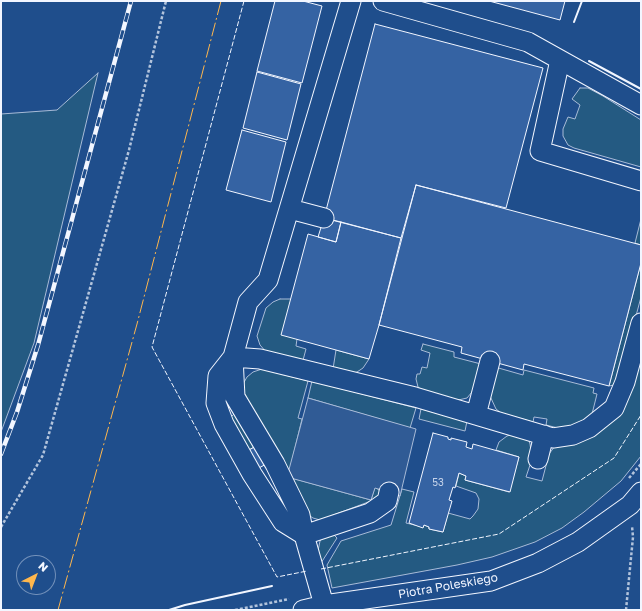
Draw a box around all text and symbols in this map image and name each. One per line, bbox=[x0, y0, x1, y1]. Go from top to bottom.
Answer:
house number: 53 bbox=[432, 477, 444, 489]
north arrow bbox=[16, 555, 56, 595]
text: N bbox=[36, 559, 51, 574]
street label: Piotra Poleskiego bbox=[397, 570, 499, 602]

